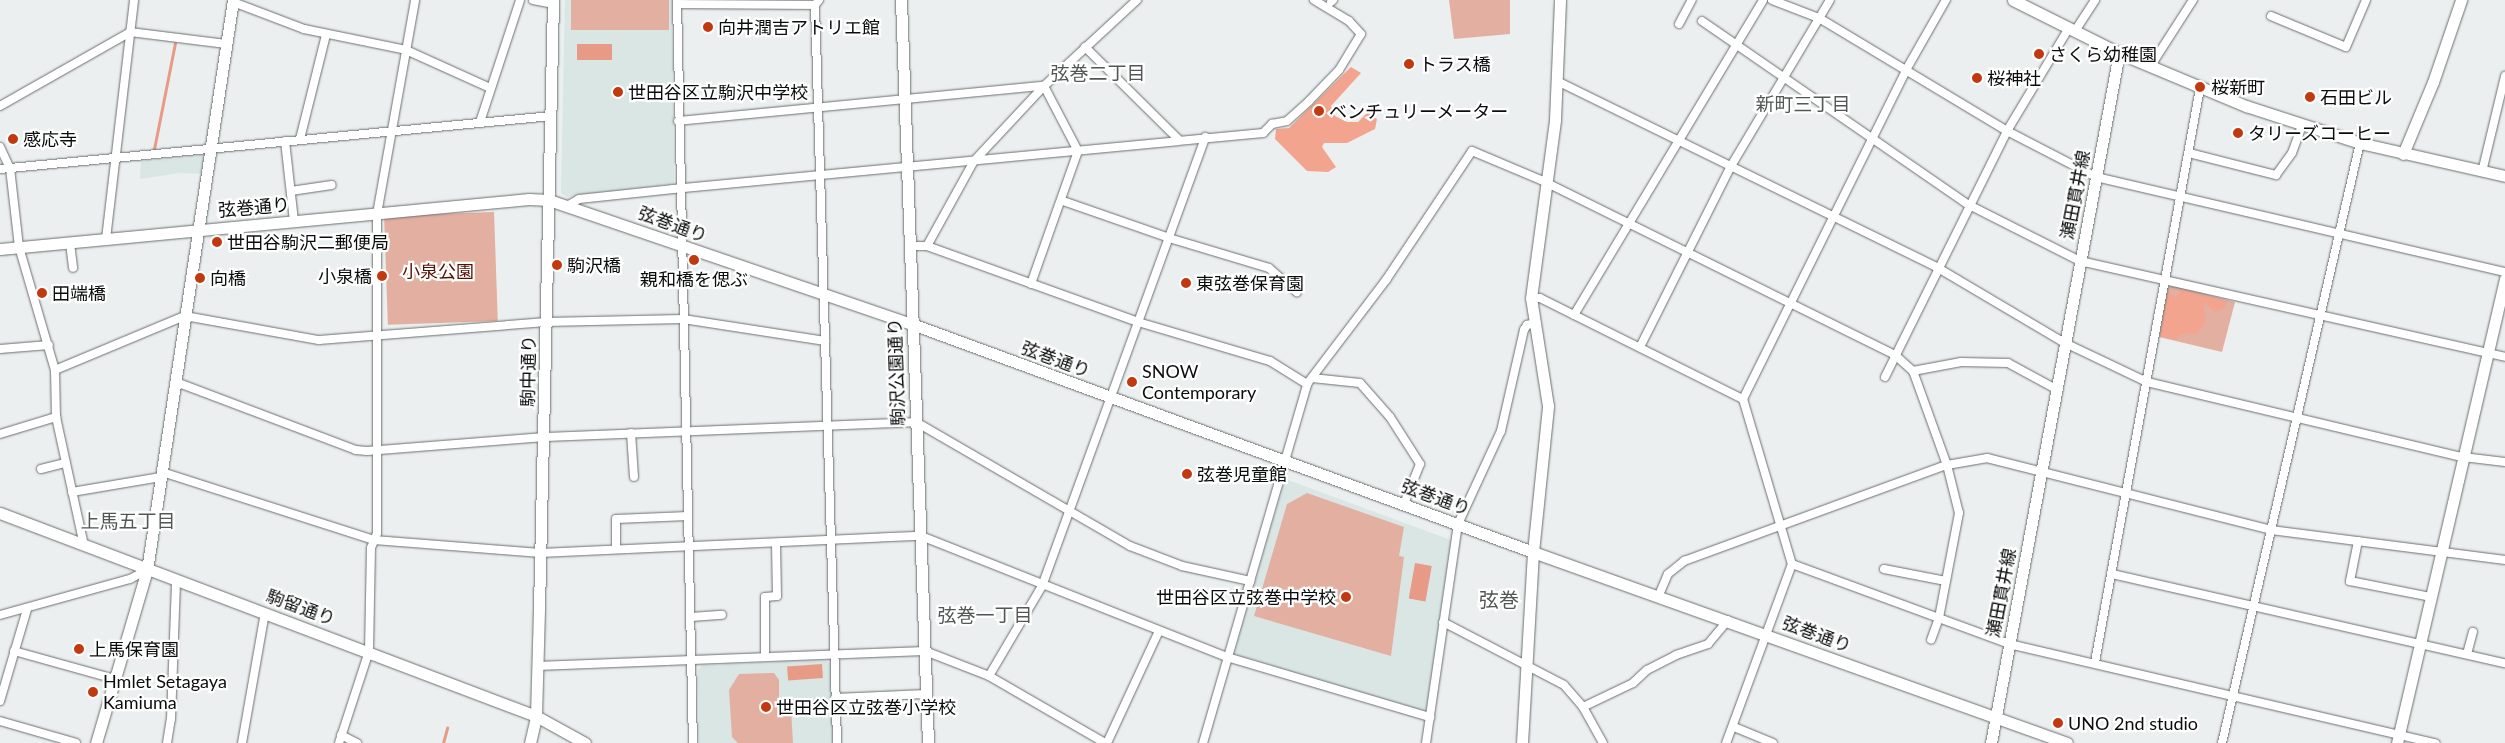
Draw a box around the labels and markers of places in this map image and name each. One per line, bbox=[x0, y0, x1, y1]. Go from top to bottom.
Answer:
place label: 向井潤吉アトリエ館 bbox=[718, 16, 880, 38]
marker: 向井潤吉アトリエ館 bbox=[702, 21, 714, 33]
place label: さくら幼稚園 bbox=[2049, 43, 2157, 65]
marker: さくら幼稚園 bbox=[2033, 48, 2045, 60]
place label: トラス橋 bbox=[1419, 53, 1491, 75]
marker: トラス橋 bbox=[1403, 58, 1415, 70]
place label: 桜神社 bbox=[1987, 67, 2041, 89]
marker: 桜神社 bbox=[1971, 72, 1983, 84]
place label: 桜新町 bbox=[2211, 76, 2265, 98]
marker: 桜新町 bbox=[2193, 80, 2207, 94]
place label: 世田谷区立駒沢中学校 bbox=[628, 81, 808, 103]
marker: 世田谷区立駒沢中学校 bbox=[612, 86, 624, 98]
place label: 石田ビル bbox=[2320, 86, 2392, 108]
marker: 石田ビル bbox=[2304, 91, 2316, 103]
place label: ベンチュリーメーター bbox=[1329, 100, 1509, 122]
marker: ベンチュリーメーター bbox=[1313, 105, 1325, 117]
place label: タリーズコーヒー bbox=[2248, 122, 2392, 144]
marker: タリーズコーヒー bbox=[2232, 127, 2244, 139]
place label: 感応寺 bbox=[23, 128, 77, 150]
marker: 感応寺 bbox=[7, 133, 19, 145]
place label: 世田谷駒沢二郵便局 bbox=[227, 231, 389, 253]
marker: 世田谷駒沢二郵便局 bbox=[211, 236, 223, 248]
place label: 駒沢橋 bbox=[567, 254, 621, 276]
marker: 親和橋を偲ぶ bbox=[688, 254, 700, 266]
marker: 駒沢橋 bbox=[551, 259, 563, 271]
place label: 小泉橋 bbox=[318, 265, 372, 287]
place label: 向橋 bbox=[210, 267, 246, 289]
place label: 親和橋を偲ぶ bbox=[640, 268, 748, 290]
marker: 小泉橋 bbox=[376, 270, 388, 282]
marker: 向橋 bbox=[194, 272, 206, 284]
place label: 東弦巻保育園 bbox=[1196, 272, 1304, 294]
marker: 東弦巻保育園 bbox=[1180, 277, 1192, 289]
place label: 田端橋 bbox=[52, 282, 106, 304]
marker: 田端橋 bbox=[36, 287, 48, 299]
place label: SNOW Contemporary bbox=[1142, 361, 1256, 404]
marker: SNOW Contemporary bbox=[1126, 376, 1138, 388]
place label: 弦巻児童館 bbox=[1197, 463, 1287, 485]
marker: 弦巻児童館 bbox=[1181, 468, 1193, 480]
place label: 世田谷区立弦巻中学校 bbox=[1156, 586, 1336, 608]
marker: 世田谷区立弦巻中学校 bbox=[1340, 591, 1352, 603]
place label: 上馬保育園 bbox=[89, 638, 179, 660]
marker: 上馬保育園 bbox=[73, 643, 85, 655]
place label: Hmlet Setagaya Kamiuma bbox=[103, 671, 227, 714]
marker: Hmlet Setagaya Kamiuma bbox=[87, 686, 99, 698]
place label: 世田谷区立弦巻小学校 bbox=[776, 696, 956, 718]
marker: 世田谷区立弦巻小学校 bbox=[760, 701, 772, 713]
place label: UNO 2nd studio bbox=[2068, 712, 2198, 734]
marker: UNO 2nd studio bbox=[2052, 717, 2064, 729]

